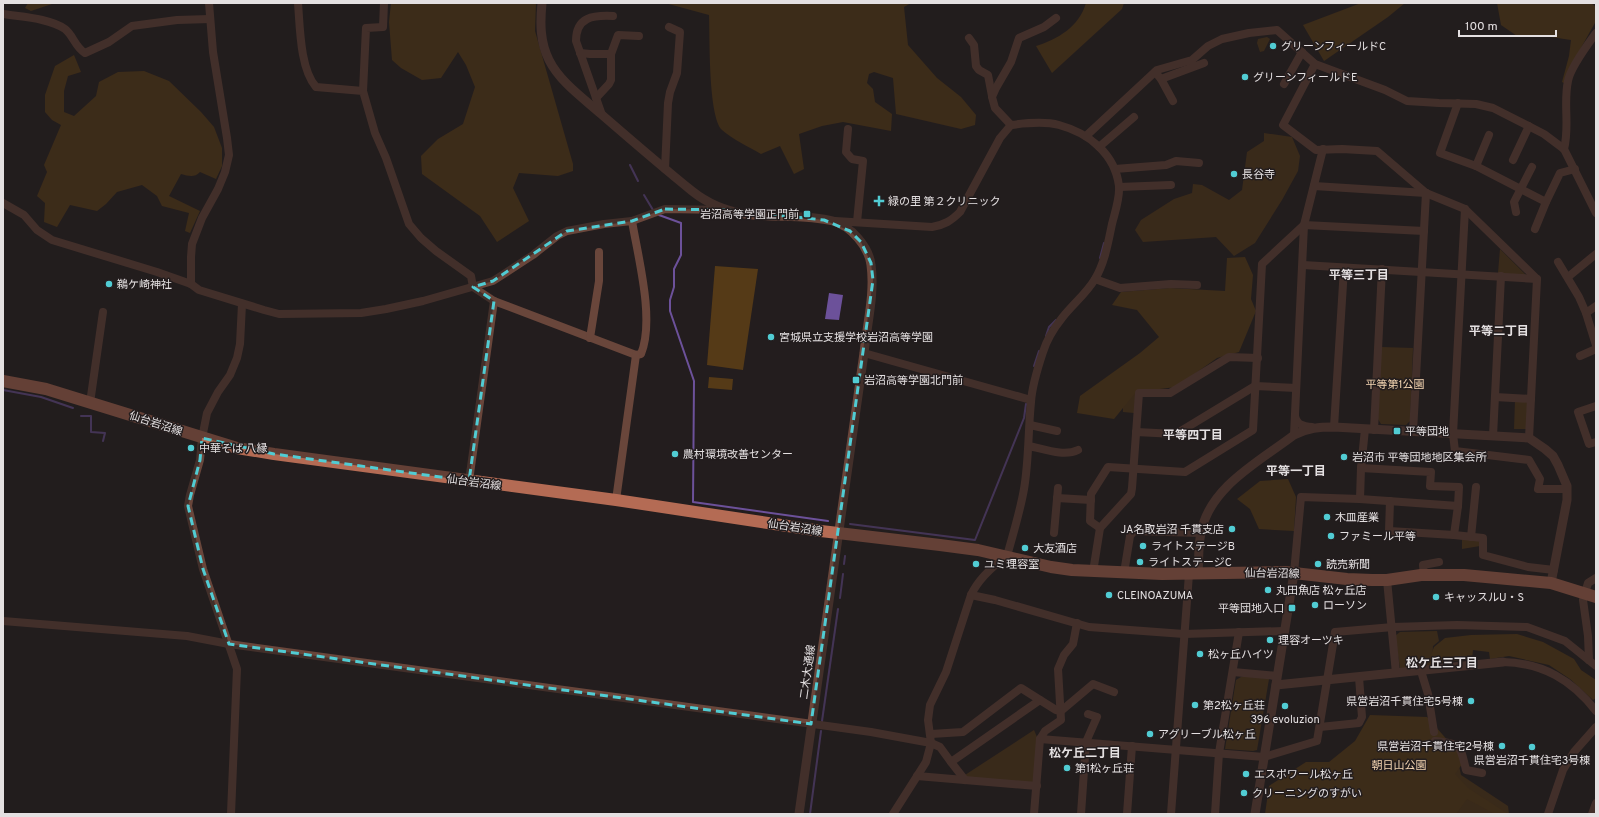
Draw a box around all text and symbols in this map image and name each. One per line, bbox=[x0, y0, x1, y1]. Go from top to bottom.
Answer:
scale bar bbox=[1459, 12, 1556, 38]
text: 100 m bbox=[1465, 19, 1498, 35]
place label: グリーンフィールドC bbox=[1281, 40, 1386, 54]
marker: グリーンフィールドC bbox=[1268, 41, 1278, 51]
place label: グリーンフィールドE bbox=[1253, 71, 1358, 85]
marker: グリーンフィールドE bbox=[1240, 72, 1250, 82]
place label: 長谷寺 bbox=[1242, 168, 1275, 182]
marker: 長谷寺 bbox=[1229, 169, 1239, 179]
marker: 緑の里 第２クリニック bbox=[873, 195, 885, 207]
place label: 緑の里 第２クリニック bbox=[888, 195, 1001, 209]
place label: 岩沼高等学園正門前 bbox=[700, 208, 799, 222]
marker: 岩沼高等学園正門前 bbox=[802, 209, 812, 219]
district label: 平等三丁目 bbox=[1329, 268, 1389, 284]
place label: 鵜ケ崎神社 bbox=[117, 278, 172, 292]
marker: 鵜ケ崎神社 bbox=[104, 279, 114, 289]
district label: 平等二丁目 bbox=[1469, 324, 1529, 340]
place label: 宮城県立支援学校岩沼高等学園 bbox=[779, 331, 933, 345]
marker: 宮城県立支援学校岩沼高等学園 bbox=[766, 332, 776, 342]
place label: 岩沼高等学園北門前 bbox=[864, 374, 963, 388]
marker: 岩沼高等学園北門前 bbox=[851, 375, 861, 385]
park label: 平等第1公園 bbox=[1365, 378, 1425, 392]
street label: 仙台岩沼線 bbox=[127, 409, 184, 439]
place label: 平等団地 bbox=[1405, 425, 1449, 439]
marker: 平等団地 bbox=[1392, 426, 1402, 436]
district label: 平等四丁目 bbox=[1163, 428, 1223, 444]
place label: 中華そば 八縁 bbox=[199, 442, 268, 456]
marker: 中華そば 八縁 bbox=[186, 443, 196, 453]
place label: 農村環境改善センター bbox=[683, 448, 793, 462]
marker: 農村環境改善センター bbox=[670, 449, 680, 459]
place label: 岩沼市 平等団地地区集会所 bbox=[1352, 451, 1488, 465]
marker: 岩沼市 平等団地地区集会所 bbox=[1339, 452, 1349, 462]
district label: 平等一丁目 bbox=[1266, 464, 1326, 480]
street label: 仙台岩沼線 bbox=[446, 472, 502, 494]
place label: 木皿産業 bbox=[1335, 511, 1379, 525]
marker: 木皿産業 bbox=[1322, 512, 1332, 522]
street label: 仙台岩沼線 bbox=[767, 517, 823, 539]
place label: JA名取岩沼 千貫支店 bbox=[1120, 523, 1224, 537]
marker: JA名取岩沼 千貫支店 bbox=[1227, 524, 1237, 534]
place label: ファミール平等 bbox=[1339, 530, 1416, 544]
marker: ファミール平等 bbox=[1326, 531, 1336, 541]
place label: ライトステージB bbox=[1151, 540, 1235, 554]
marker: ライトステージB bbox=[1138, 541, 1148, 551]
place label: 大友酒店 bbox=[1033, 542, 1077, 556]
marker: 大友酒店 bbox=[1020, 543, 1030, 553]
place label: ライトステージC bbox=[1148, 556, 1232, 570]
marker: ライトステージC bbox=[1135, 557, 1145, 567]
place label: ユミ理容室 bbox=[984, 558, 1039, 572]
place label: 読売新聞 bbox=[1326, 558, 1370, 572]
marker: ユミ理容室 bbox=[971, 559, 981, 569]
marker: 読売新聞 bbox=[1313, 559, 1323, 569]
street label: 仙台岩沼線 bbox=[1244, 567, 1300, 581]
place label: 丸田魚店 松ヶ丘店 bbox=[1276, 584, 1367, 598]
marker: 丸田魚店 松ヶ丘店 bbox=[1263, 585, 1273, 595]
place label: CLEINOAZUMA bbox=[1117, 589, 1193, 603]
marker: CLEINOAZUMA bbox=[1104, 590, 1114, 600]
place label: キャッスルU・S bbox=[1444, 591, 1524, 605]
marker: キャッスルU・S bbox=[1431, 592, 1441, 602]
place label: ローソン bbox=[1323, 599, 1367, 613]
marker: ローソン bbox=[1310, 600, 1320, 610]
place label: 平等団地入口 bbox=[1218, 602, 1284, 616]
marker: 平等団地入口 bbox=[1287, 603, 1297, 613]
place label: 理容オーツキ bbox=[1278, 634, 1344, 648]
marker: 理容オーツキ bbox=[1265, 635, 1275, 645]
street label: 二木大通線 bbox=[797, 644, 819, 700]
place label: 松ヶ丘ハイツ bbox=[1208, 648, 1274, 662]
marker: 松ヶ丘ハイツ bbox=[1195, 649, 1205, 659]
district label: 松ケ丘三丁目 bbox=[1406, 656, 1478, 672]
place label: 県営岩沼千貫住宅5号棟 bbox=[1346, 695, 1463, 709]
marker: 県営岩沼千貫住宅5号棟 bbox=[1466, 696, 1476, 706]
place label: 第2松ヶ丘荘 bbox=[1203, 699, 1265, 713]
marker: 第2松ヶ丘荘 bbox=[1190, 700, 1200, 710]
marker: 396 evoluzion bbox=[1280, 701, 1290, 711]
place label: 396 evoluzion bbox=[1250, 713, 1320, 727]
place label: アグリーブル松ヶ丘 bbox=[1158, 728, 1256, 742]
marker: アグリーブル松ヶ丘 bbox=[1145, 729, 1155, 739]
place label: 県営岩沼千貫住宅2号棟 bbox=[1377, 740, 1494, 754]
marker: 県営岩沼千貫住宅2号棟 bbox=[1497, 741, 1507, 751]
marker: 県営岩沼千貫住宅3号棟 bbox=[1527, 742, 1537, 752]
district label: 松ケ丘二丁目 bbox=[1049, 746, 1121, 762]
place label: 県営岩沼千貫住宅3号棟 bbox=[1474, 754, 1590, 768]
park label: 朝日山公園 bbox=[1372, 759, 1427, 773]
place label: 第1松ヶ丘荘 bbox=[1075, 762, 1134, 776]
marker: 第1松ヶ丘荘 bbox=[1062, 763, 1072, 773]
place label: エスポワール松ヶ丘 bbox=[1254, 768, 1353, 782]
marker: エスポワール松ヶ丘 bbox=[1241, 769, 1251, 779]
place label: クリーニングのすがい bbox=[1252, 787, 1362, 801]
marker: クリーニングのすがい bbox=[1239, 788, 1249, 798]

